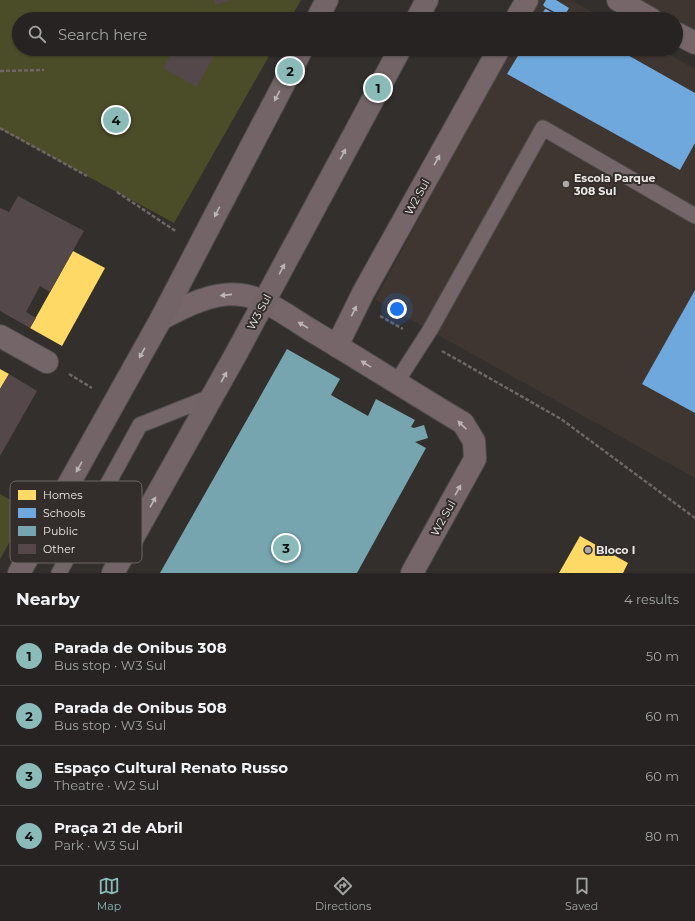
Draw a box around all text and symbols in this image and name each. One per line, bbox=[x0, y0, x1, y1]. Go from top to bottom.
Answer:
search box bbox=[12, 12, 683, 56]
icon: search bbox=[26, 23, 48, 45]
text: Search here bbox=[58, 25, 147, 44]
pin: 2 bbox=[277, 56, 303, 86]
pin: 1 bbox=[365, 73, 391, 103]
one-way arrow bbox=[274, 90, 280, 102]
pin: 4 bbox=[103, 105, 129, 135]
one-way arrow bbox=[339, 148, 346, 160]
one-way arrow bbox=[434, 154, 440, 166]
place label: Escola Parque 308 Sul bbox=[573, 171, 655, 198]
street label: W2 Sul bbox=[402, 177, 432, 217]
marker: Escola Parque 308 Sul bbox=[561, 179, 571, 189]
one-way arrow bbox=[214, 206, 221, 217]
one-way arrow bbox=[278, 263, 285, 274]
one-way arrow bbox=[220, 292, 232, 299]
street label: W3 Sul bbox=[244, 292, 274, 332]
your location bbox=[387, 299, 407, 319]
one-way arrow bbox=[351, 305, 357, 316]
one-way arrow bbox=[297, 322, 309, 329]
one-way arrow bbox=[139, 347, 146, 359]
one-way arrow bbox=[360, 361, 372, 368]
one-way arrow bbox=[220, 371, 227, 383]
one-way arrow bbox=[457, 420, 467, 429]
one-way arrow bbox=[75, 461, 82, 472]
legend bbox=[10, 481, 142, 563]
one-way arrow bbox=[455, 484, 462, 496]
text: Homes bbox=[43, 488, 83, 502]
one-way arrow bbox=[149, 497, 156, 508]
street label: W2 Sul bbox=[428, 498, 458, 538]
text: Schools bbox=[43, 506, 86, 520]
text: Public bbox=[43, 524, 78, 538]
pin: 3 bbox=[273, 533, 299, 563]
text: Other bbox=[43, 542, 75, 556]
place label: Bloco I bbox=[596, 543, 635, 557]
marker: Bloco I bbox=[583, 545, 593, 555]
text: Nearby bbox=[16, 589, 80, 609]
text: 4 results bbox=[624, 591, 679, 607]
text: Parada de Onibus 308 bbox=[54, 638, 227, 657]
text: 1 bbox=[26, 648, 32, 664]
text: 50 m bbox=[646, 648, 679, 664]
text: Bus stop · W3 Sul bbox=[54, 657, 166, 673]
text: Parada de Onibus 508 bbox=[54, 698, 227, 717]
text: 2 bbox=[25, 708, 33, 724]
text: 60 m bbox=[645, 708, 679, 724]
text: Bus stop · W3 Sul bbox=[54, 717, 166, 733]
text: Espaço Cultural Renato Russo bbox=[54, 758, 288, 777]
text: 3 bbox=[25, 768, 33, 784]
text: 60 m bbox=[645, 768, 679, 784]
text: Theatre · W2 Sul bbox=[54, 777, 159, 793]
text: Praça 21 de Abril bbox=[54, 818, 183, 837]
text: 4 bbox=[25, 828, 33, 844]
text: 80 m bbox=[645, 828, 679, 844]
text: Park · W3 Sul bbox=[54, 837, 139, 853]
tab: Map bbox=[97, 875, 121, 913]
tab: Directions bbox=[315, 875, 371, 913]
tab: Saved bbox=[565, 875, 598, 913]

